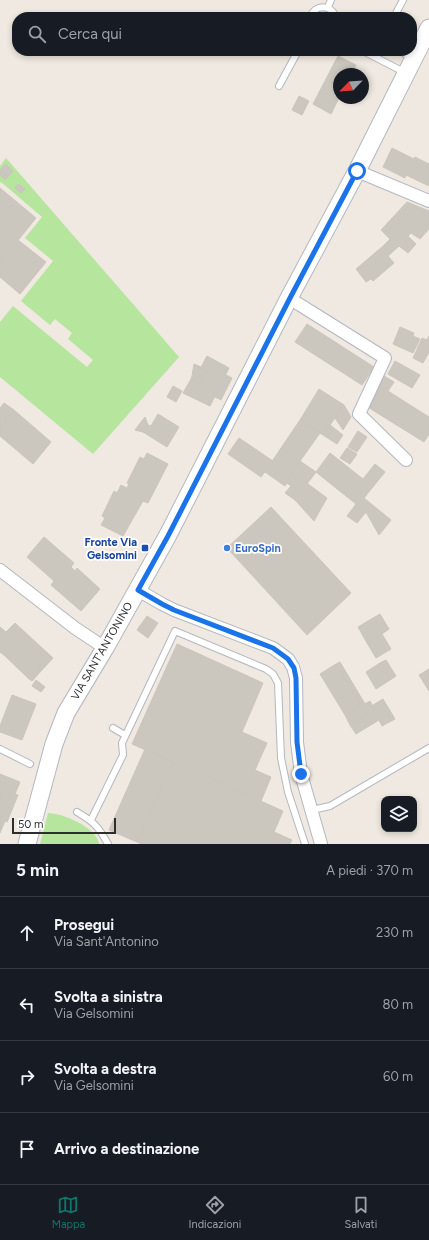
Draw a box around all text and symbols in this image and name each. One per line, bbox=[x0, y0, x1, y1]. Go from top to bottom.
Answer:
search box bbox=[12, 12, 417, 56]
icon: search bbox=[26, 23, 48, 45]
text: Cerca qui bbox=[58, 25, 122, 43]
north arrow bbox=[333, 68, 369, 104]
route start bbox=[348, 162, 366, 180]
place label: Fronte Via Gelsomini bbox=[84, 536, 137, 562]
place label: EuroSpin bbox=[235, 542, 281, 555]
marker: Fronte Via Gelsomini bbox=[140, 543, 150, 553]
marker: EuroSpin bbox=[222, 543, 232, 553]
street label: VIA SANT'ANTONINO bbox=[69, 599, 136, 702]
route end bbox=[292, 765, 310, 783]
map controls bbox=[381, 796, 417, 832]
button: layers bbox=[381, 796, 417, 832]
scale bar bbox=[12, 816, 116, 835]
text: 50 m bbox=[18, 818, 43, 831]
text: 5 min bbox=[16, 860, 59, 880]
text: A piedi · 370 m bbox=[326, 863, 413, 878]
text: Prosegui bbox=[54, 916, 114, 934]
icon: ahead bbox=[16, 922, 38, 944]
text: 230 m bbox=[376, 925, 413, 940]
text: Via Sant'Antonino bbox=[54, 934, 159, 949]
text: Svolta a sinistra bbox=[54, 988, 163, 1006]
icon: left bbox=[16, 994, 38, 1016]
text: 80 m bbox=[382, 997, 413, 1012]
text: Via Gelsomini bbox=[54, 1006, 134, 1021]
text: Svolta a destra bbox=[54, 1060, 157, 1078]
icon: right bbox=[16, 1066, 38, 1088]
text: 60 m bbox=[383, 1069, 413, 1084]
text: Via Gelsomini bbox=[54, 1078, 134, 1093]
icon: arrive bbox=[16, 1138, 38, 1160]
text: Arrivo a destinazione bbox=[54, 1140, 199, 1158]
tab: Mappa bbox=[52, 1194, 85, 1231]
tab: Indicazioni bbox=[189, 1194, 241, 1231]
tab: Salvati bbox=[345, 1194, 377, 1231]

